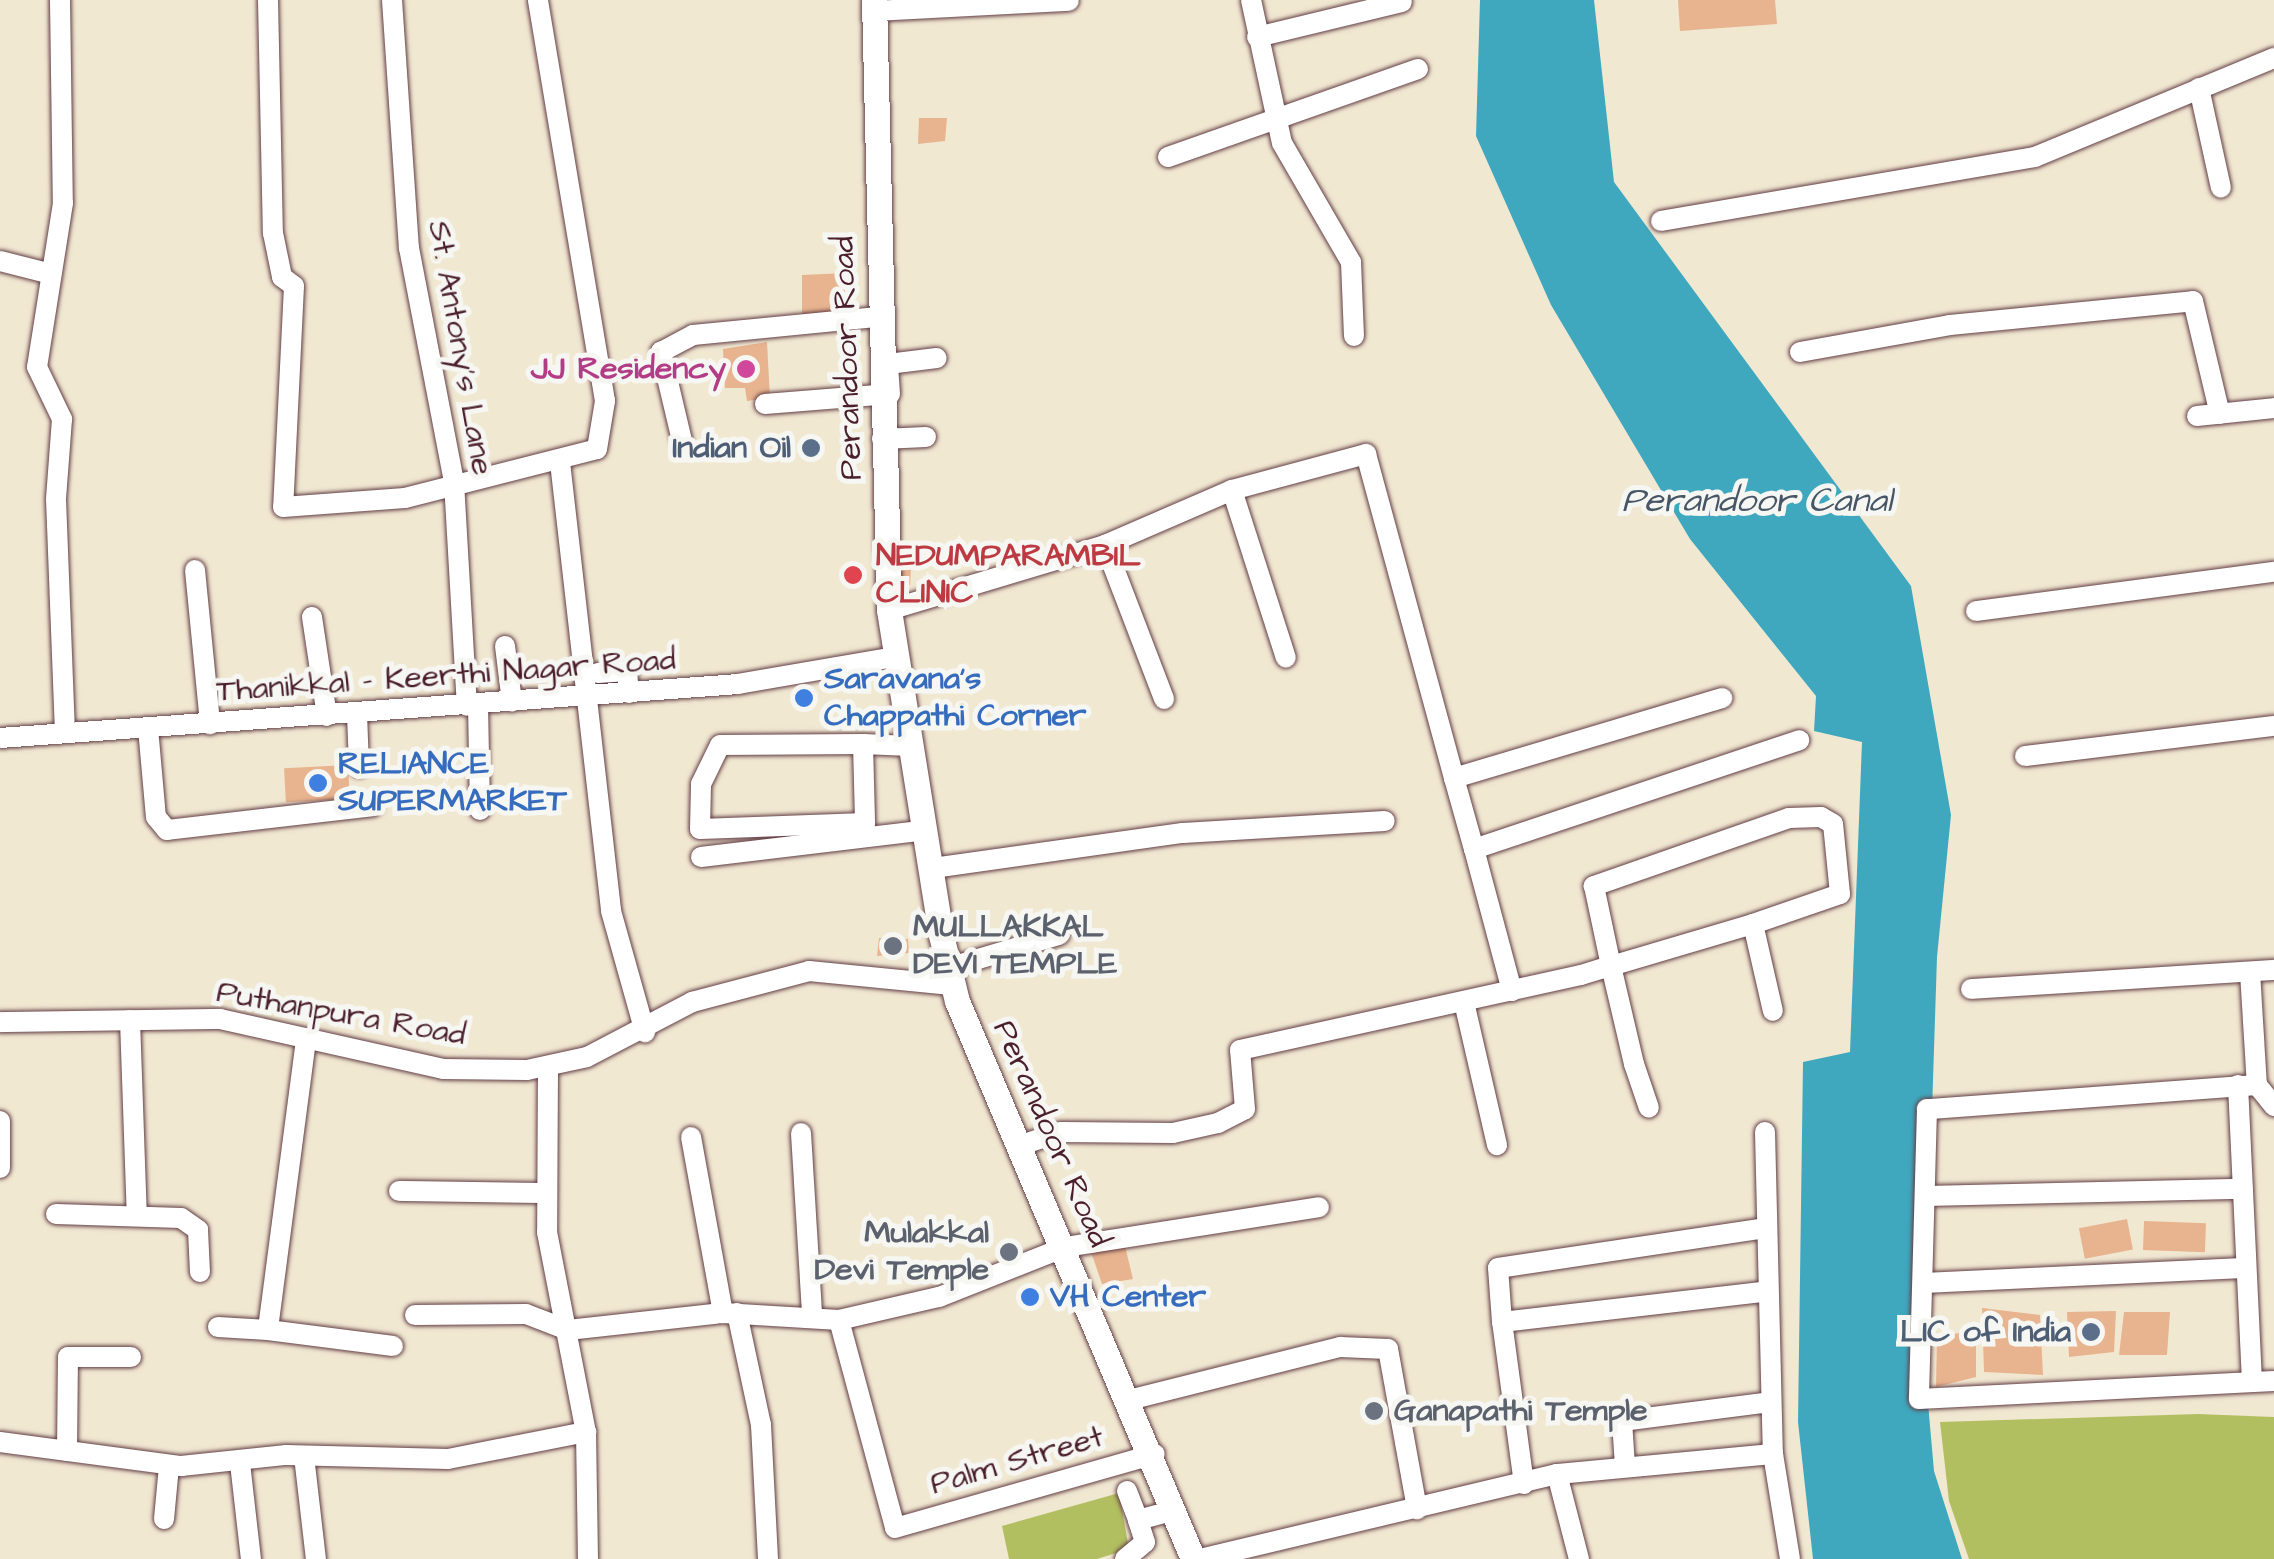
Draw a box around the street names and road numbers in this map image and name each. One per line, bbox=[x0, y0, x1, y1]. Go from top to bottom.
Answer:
street label: St. Antony's Lane bbox=[419, 218, 501, 478]
street label: Perandoor Road bbox=[825, 235, 871, 481]
street label: Thanikkal - Keerthi Nagar Road bbox=[215, 641, 677, 711]
street label: Puthanpura Road bbox=[214, 973, 468, 1055]
street label: Perandoor Road bbox=[984, 1015, 1118, 1253]
street label: Palm Street bbox=[926, 1418, 1108, 1504]

